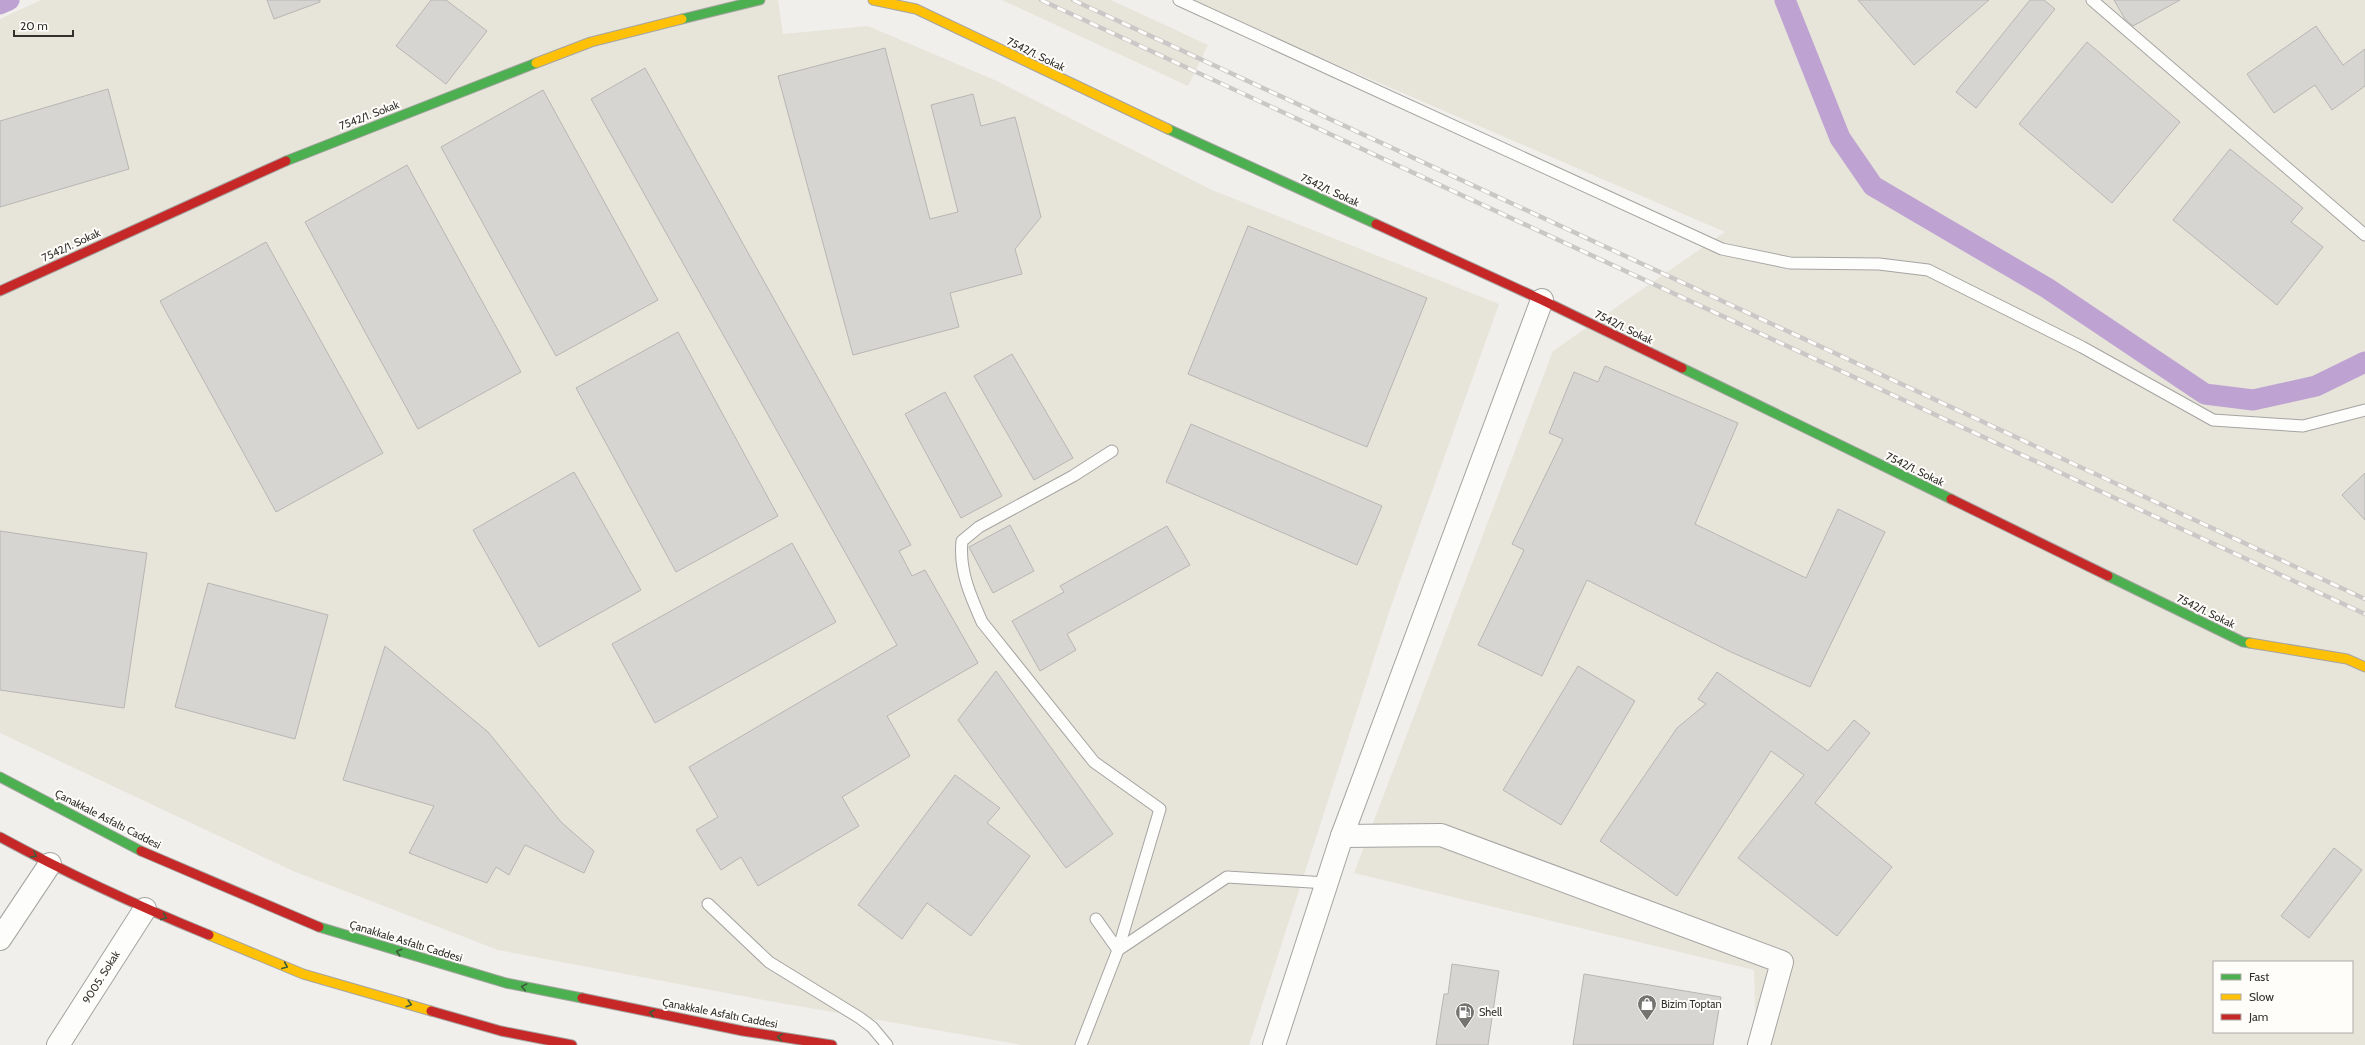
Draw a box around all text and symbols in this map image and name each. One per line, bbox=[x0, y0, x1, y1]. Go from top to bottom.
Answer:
scale bar bbox=[14, 12, 73, 38]
text: 20 m bbox=[20, 18, 48, 33]
street label: 7542/1. Sokak bbox=[1005, 34, 1067, 74]
street label: 7542/1. Sokak bbox=[337, 97, 401, 133]
street label: 7542/1. Sokak bbox=[1298, 170, 1362, 210]
street label: 7542/1. Sokak bbox=[39, 225, 103, 265]
street label: 7542/1. Sokak bbox=[1593, 307, 1655, 347]
street label: 7542/1. Sokak bbox=[1884, 449, 1946, 489]
street label: 7542/1. Sokak bbox=[2175, 591, 2237, 631]
street label: Çanakkale Asfaltı Caddesi bbox=[53, 786, 163, 852]
one-way arrow bbox=[30, 851, 37, 858]
one-way arrow bbox=[161, 912, 168, 920]
street label: Çanakkale Asfaltı Caddesi bbox=[348, 917, 464, 965]
street label: 9005. Sokak bbox=[79, 948, 123, 1006]
one-way arrow bbox=[396, 948, 403, 957]
legend bbox=[2213, 961, 2353, 1033]
one-way arrow bbox=[281, 962, 288, 970]
text: Fast bbox=[2249, 969, 2269, 984]
one-way arrow bbox=[521, 983, 528, 992]
text: Slow bbox=[2249, 989, 2274, 1004]
shop icon: Bizim Toptan bbox=[1636, 993, 1658, 1021]
street label: Çanakkale Asfaltı Caddesi bbox=[661, 995, 779, 1031]
place label: Bizim Toptan bbox=[1661, 997, 1722, 1011]
one-way arrow bbox=[406, 1000, 412, 1008]
fuel station icon: Shell bbox=[1454, 1001, 1476, 1029]
place label: Shell bbox=[1479, 1005, 1503, 1019]
one-way arrow bbox=[649, 1009, 655, 1017]
text: Jam bbox=[2248, 1009, 2268, 1024]
one-way arrow bbox=[776, 1033, 783, 1042]

